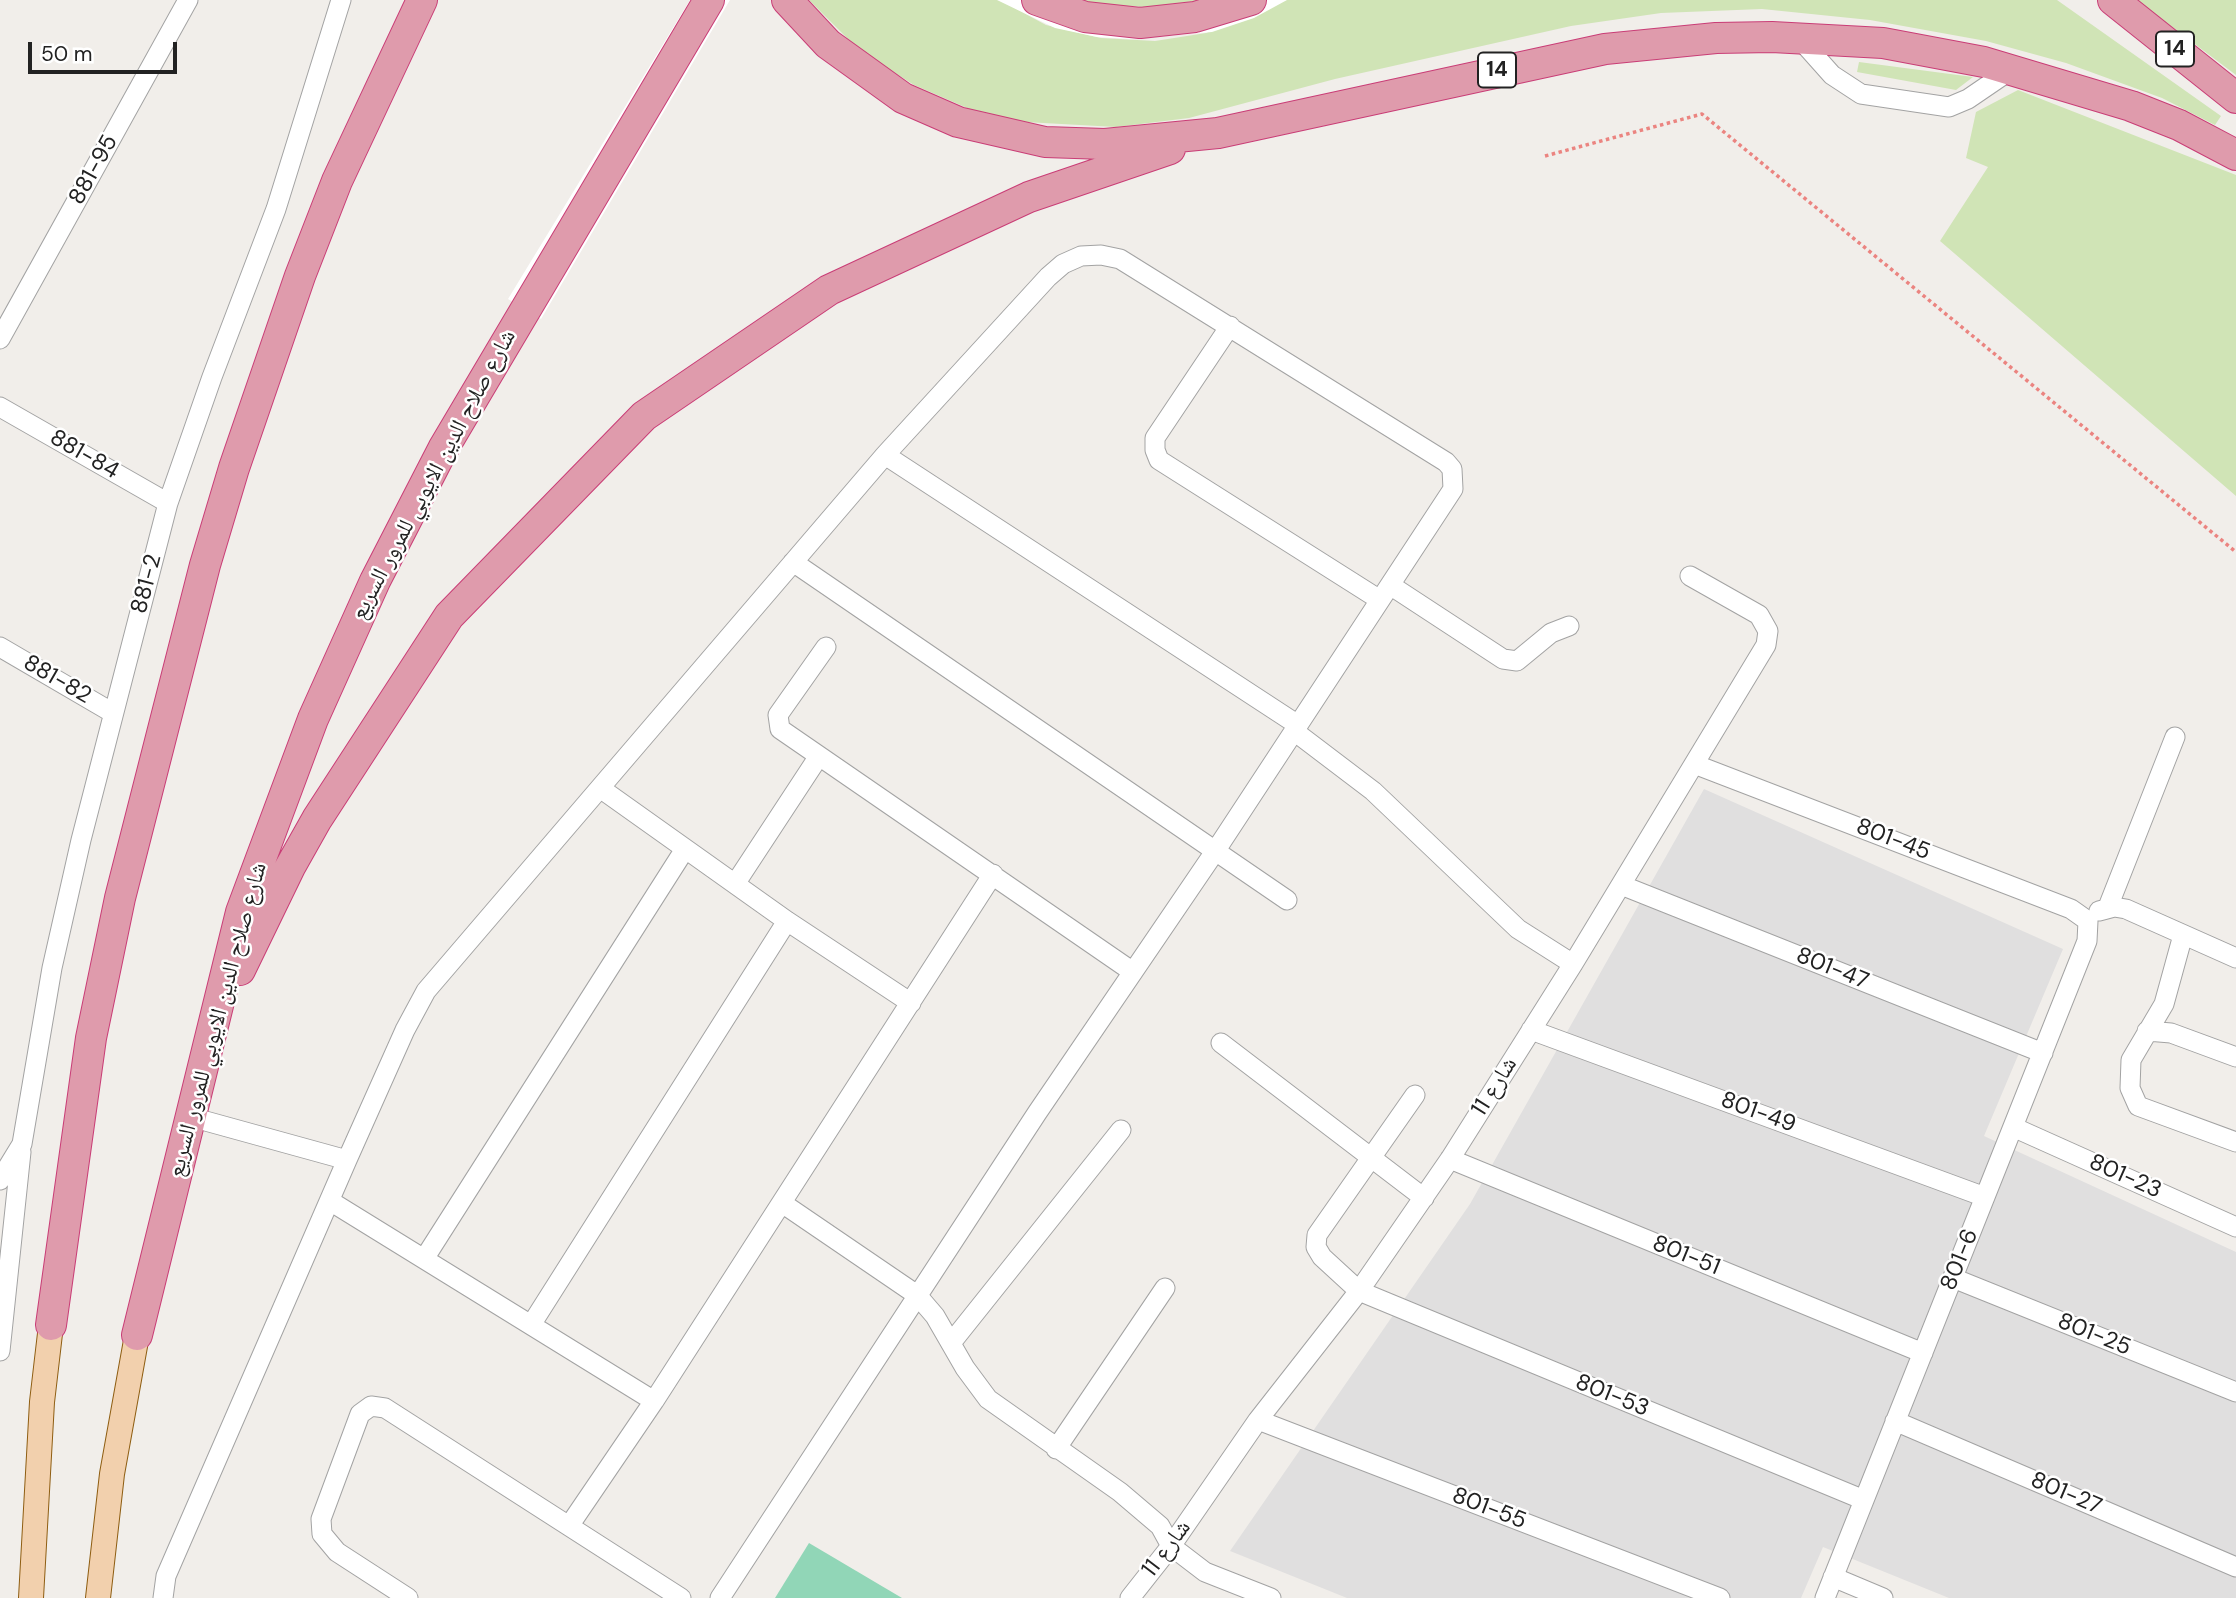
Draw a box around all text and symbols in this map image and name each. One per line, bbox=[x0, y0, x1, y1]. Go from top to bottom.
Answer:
scale bar bbox=[32, 28, 180, 72]
road number: 14 bbox=[2156, 32, 2194, 66]
text: 50 m bbox=[41, 40, 92, 68]
road number: 14 bbox=[1478, 52, 1516, 88]
street label: 881-95 bbox=[64, 130, 124, 210]
street label: شارع صلاح الدين الايوبي للمرور السريع bbox=[346, 325, 522, 625]
street label: 881-84 bbox=[45, 424, 123, 486]
street label: 881-2 bbox=[126, 551, 168, 617]
street label: 881-82 bbox=[18, 650, 96, 710]
street label: 801-45 bbox=[1852, 813, 1934, 867]
street label: شارع صلاح الدين الايوبي للمرور السريع bbox=[163, 860, 273, 1180]
street label: 801-47 bbox=[1792, 942, 1872, 996]
street label: شارع 11 bbox=[1466, 1052, 1524, 1122]
street label: 801-49 bbox=[1717, 1087, 1799, 1139]
street label: 801-23 bbox=[2085, 1149, 2165, 1205]
street label: 801-6 bbox=[1935, 1225, 1985, 1295]
street label: 801-51 bbox=[1648, 1230, 1724, 1282]
street label: 801-25 bbox=[2053, 1308, 2135, 1362]
street label: 801-53 bbox=[1571, 1369, 1653, 1423]
street label: 801-27 bbox=[2026, 1467, 2106, 1521]
street label: 801-55 bbox=[1448, 1482, 1530, 1536]
street label: شارع 11 bbox=[1137, 1515, 1197, 1583]

